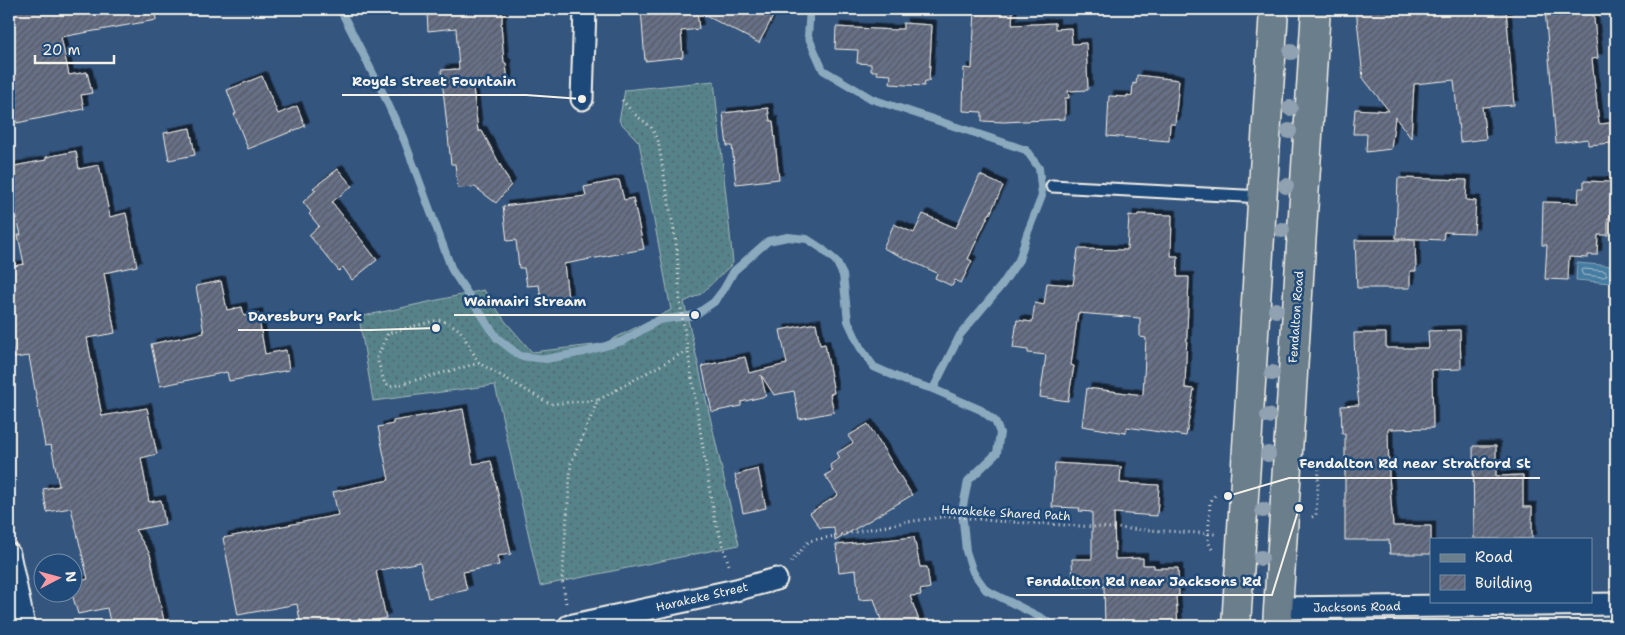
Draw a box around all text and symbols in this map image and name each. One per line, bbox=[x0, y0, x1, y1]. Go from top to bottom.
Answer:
scale bar bbox=[35, 32, 114, 64]
text: 20 m bbox=[42, 40, 81, 60]
callout: Royds Street Fountain bbox=[342, 66, 526, 95]
text: Royds Street Fountain bbox=[352, 72, 516, 90]
street label: Fendalton Road bbox=[1285, 270, 1307, 364]
callout: Waimairi Stream bbox=[454, 286, 597, 315]
text: Waimairi Stream bbox=[464, 292, 587, 310]
callout: Daresbury Park bbox=[238, 301, 372, 330]
text: Daresbury Park bbox=[248, 307, 362, 325]
callout: Fendalton Rd near Stratford St bbox=[1289, 449, 1540, 478]
text: Fendalton Rd near Stratford St bbox=[1299, 454, 1531, 472]
street label: Harakeke Shared Path bbox=[941, 502, 1071, 524]
legend bbox=[1430, 538, 1592, 602]
text: Road bbox=[1475, 547, 1513, 567]
north arrow bbox=[32, 552, 82, 602]
callout: Fendalton Rd near Jacksons Rd bbox=[1016, 566, 1272, 595]
text: N bbox=[61, 570, 80, 583]
text: Fendalton Rd near Jacksons Rd bbox=[1026, 572, 1262, 590]
text: Building bbox=[1475, 573, 1532, 593]
street label: Harakeke Street bbox=[654, 579, 750, 615]
street label: Jacksons Road bbox=[1313, 598, 1401, 616]

